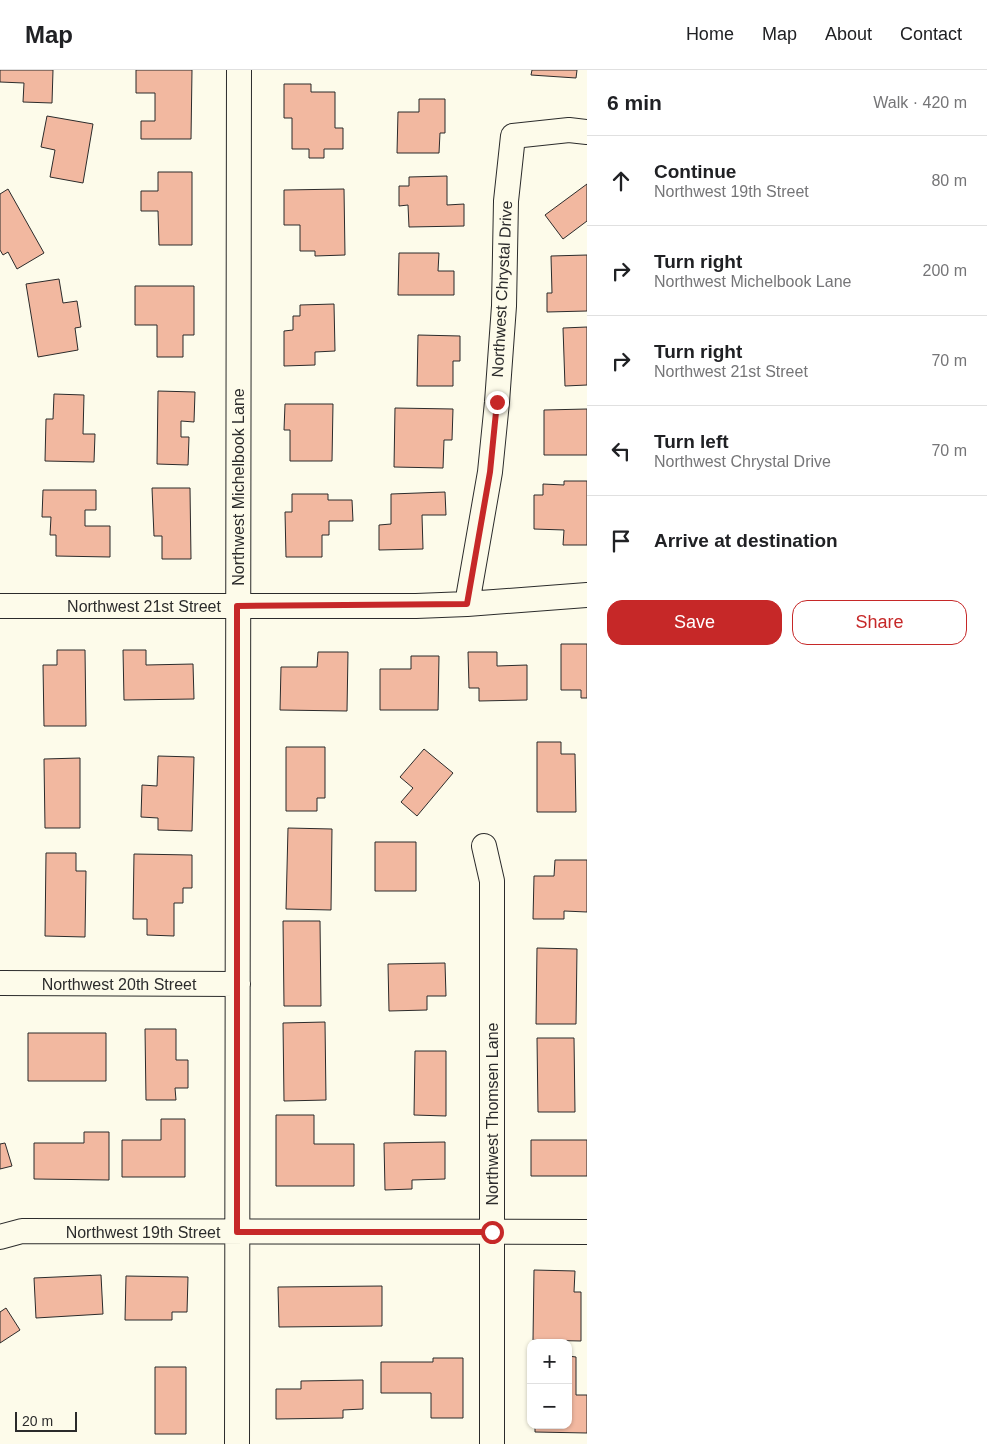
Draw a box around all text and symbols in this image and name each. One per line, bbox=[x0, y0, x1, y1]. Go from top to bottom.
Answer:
text: Map bbox=[25, 21, 73, 48]
text: Home bbox=[686, 24, 734, 44]
text: Map bbox=[762, 24, 797, 44]
text: About bbox=[825, 24, 872, 44]
text: Contact bbox=[900, 24, 962, 44]
text: 6 min bbox=[607, 91, 662, 114]
text: Walk · 420 m bbox=[873, 94, 967, 111]
text: Continue bbox=[654, 161, 736, 182]
icon: ahead bbox=[607, 167, 635, 195]
text: 80 m bbox=[931, 172, 967, 189]
text: Northwest 19th Street bbox=[654, 183, 809, 200]
street label: Northwest Chrystal Drive bbox=[489, 200, 515, 378]
text: Turn right bbox=[654, 251, 742, 272]
icon: right bbox=[607, 257, 635, 285]
text: 200 m bbox=[923, 262, 967, 279]
text: Northwest Michelbook Lane bbox=[654, 273, 851, 290]
text: Turn right bbox=[654, 341, 742, 362]
icon: right bbox=[607, 347, 635, 375]
text: 70 m bbox=[931, 352, 967, 369]
text: Northwest 21st Street bbox=[654, 363, 808, 380]
street label: Northwest Michelbook Lane bbox=[230, 388, 247, 586]
route end bbox=[486, 391, 509, 414]
text: Turn left bbox=[654, 431, 729, 452]
icon: left bbox=[607, 437, 635, 465]
text: 70 m bbox=[931, 442, 967, 459]
text: Northwest Chrystal Drive bbox=[654, 453, 831, 470]
icon: arrive bbox=[607, 527, 635, 555]
text: Arrive at destination bbox=[654, 530, 838, 551]
street label: Northwest 21st Street bbox=[67, 598, 221, 615]
button: Save bbox=[607, 600, 782, 645]
button: Share bbox=[792, 600, 967, 645]
street label: Northwest 20th Street bbox=[42, 976, 197, 993]
street label: Northwest Thomsen Lane bbox=[484, 1022, 501, 1205]
route start bbox=[481, 1221, 504, 1244]
street label: Northwest 19th Street bbox=[66, 1224, 221, 1241]
map controls bbox=[527, 1339, 572, 1429]
button: + bbox=[527, 1339, 572, 1384]
button: − bbox=[527, 1384, 572, 1429]
scale bar bbox=[15, 1409, 78, 1432]
text: 20 m bbox=[22, 1413, 53, 1429]

